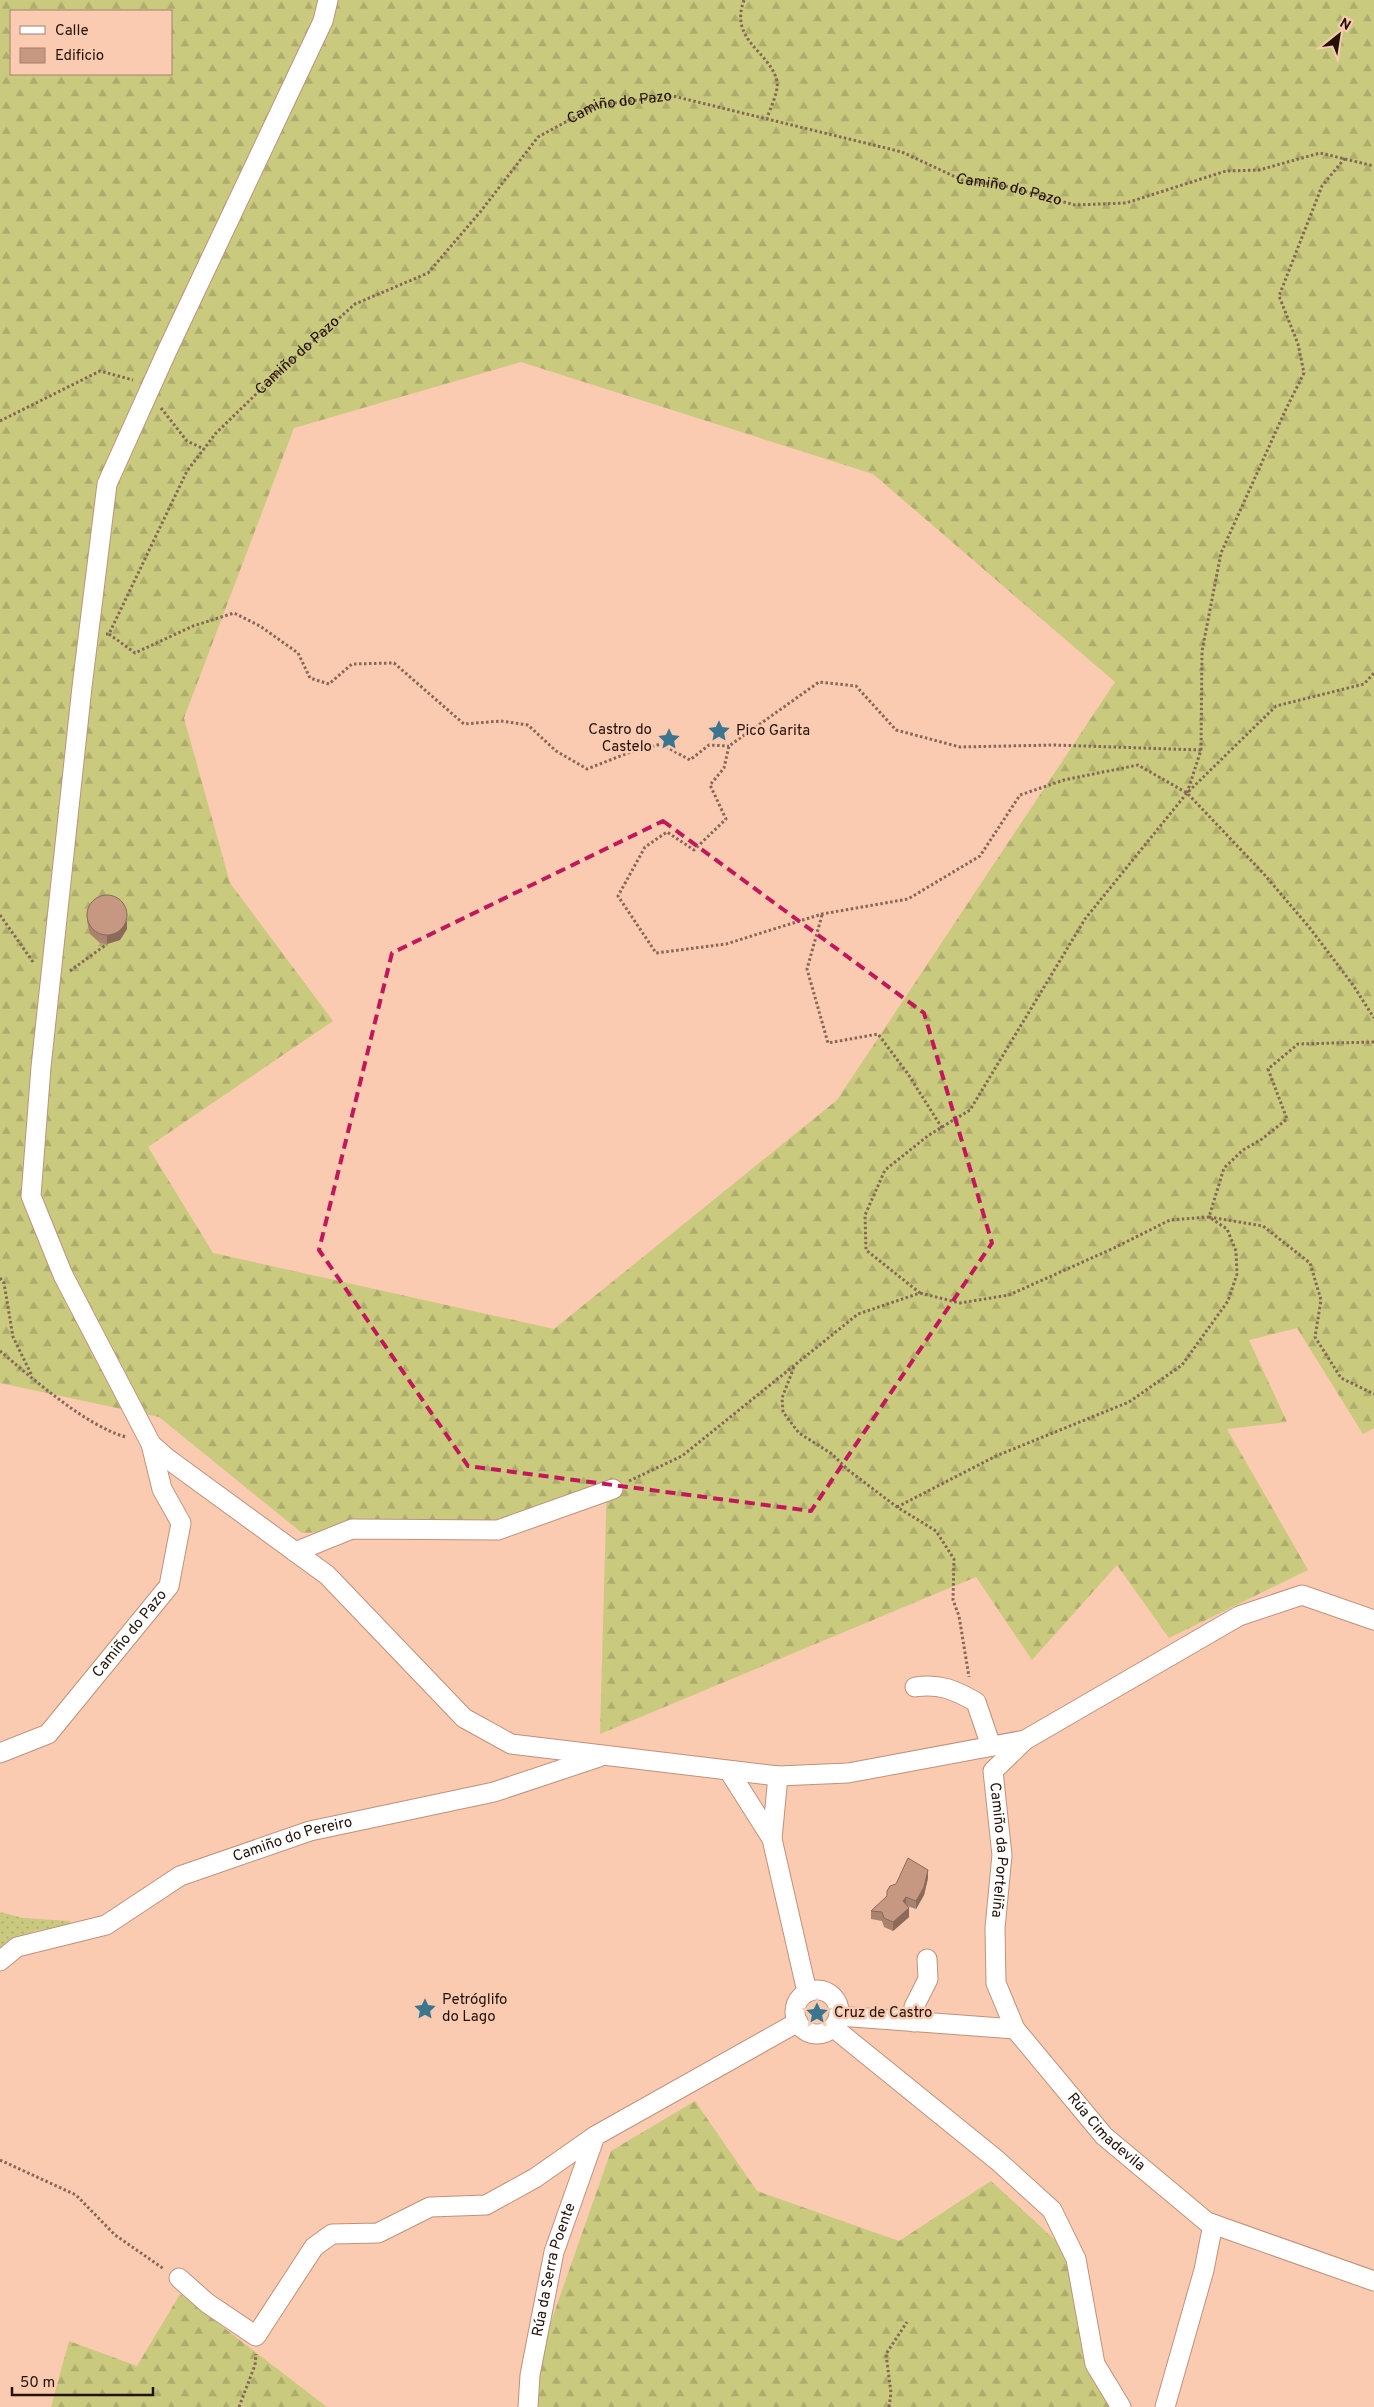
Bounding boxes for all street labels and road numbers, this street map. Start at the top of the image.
street label: Camiño do Pazo [564,87,673,129]
street label: Camiño do Pazo [953,169,1064,210]
street label: Camiño do Pazo [251,312,344,399]
street label: Camiño do Pazo [88,1586,171,1682]
street label: Camiño da Porteliña [985,1781,1012,1919]
street label: Camiño do Pereiro [230,1813,354,1866]
street label: Rúa Cimadevila [1063,2089,1149,2176]
street label: Rúa da Serra Poente [528,2200,580,2338]

